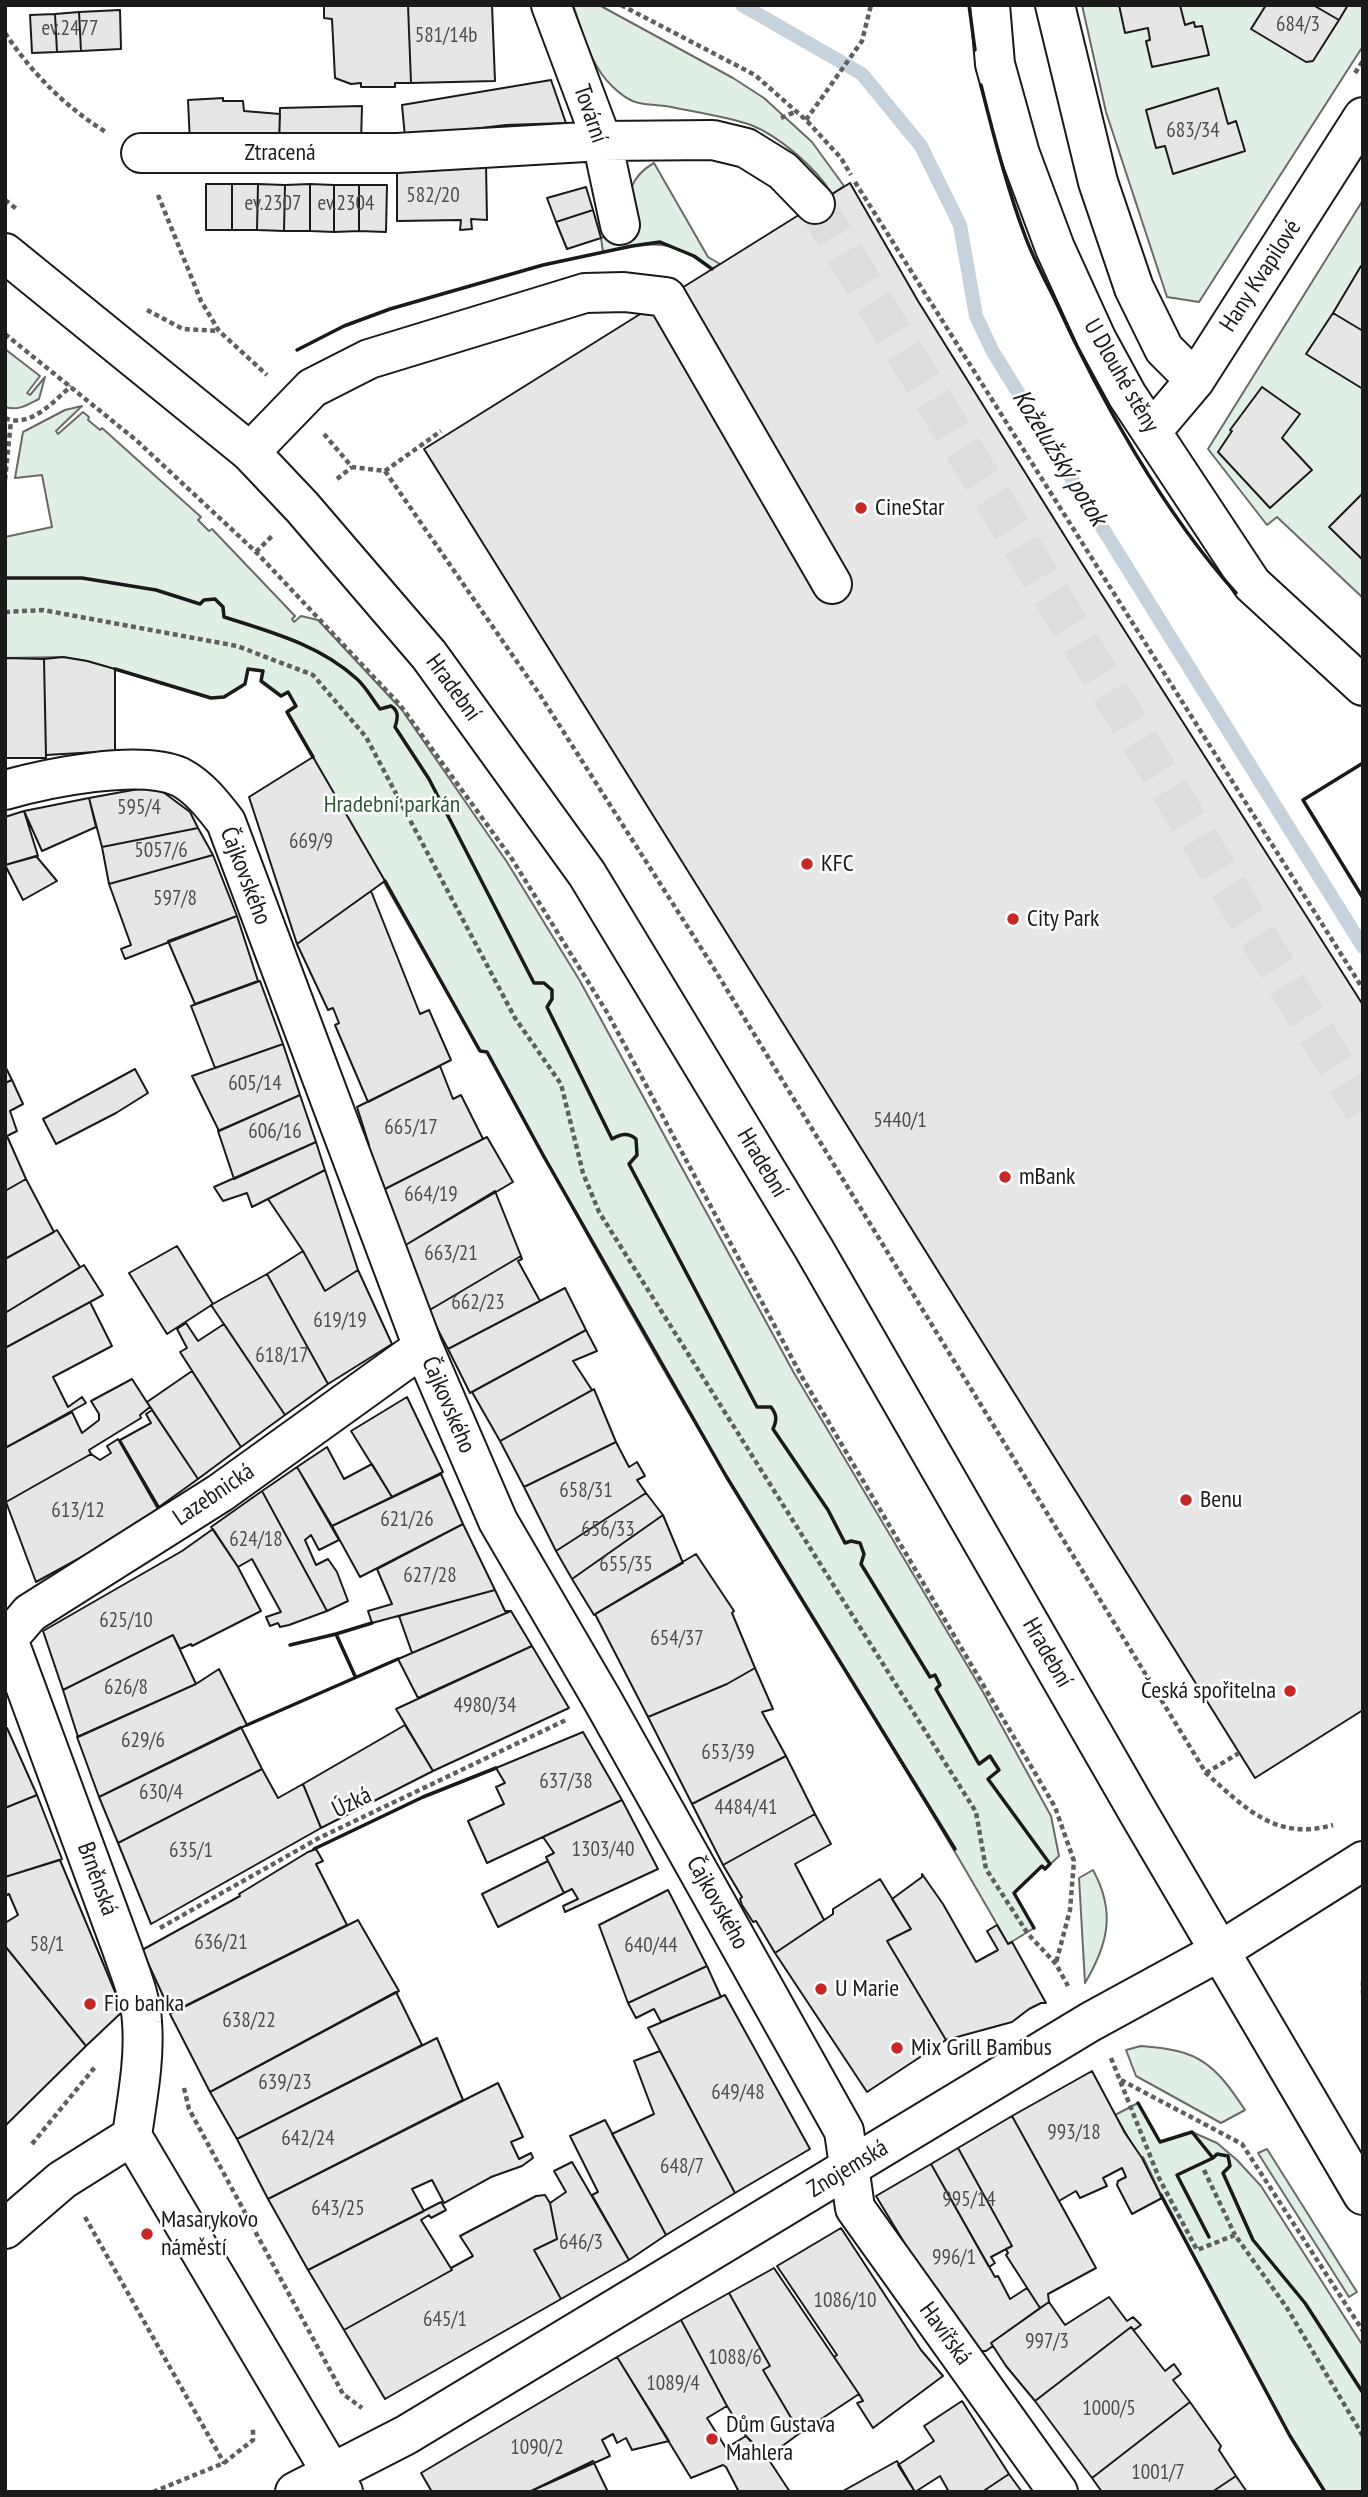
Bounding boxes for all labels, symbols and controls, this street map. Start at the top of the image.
house number: 684/3 [1276,12,1320,38]
house number: ev.2477 [42,16,98,42]
house number: 581/14b [415,23,477,49]
street label: Tovární [567,81,613,147]
house number: 683/34 [1166,118,1220,144]
street label: Ztracená [244,139,316,167]
house number: 582/20 [406,183,460,209]
house number: ev.2307 [245,191,301,217]
house number: ev.2304 [318,191,374,217]
street label: Hany Kvapilové [1214,215,1308,337]
street label: U Dlouhé stěny [1077,314,1165,438]
water label: Koželužský potok [1005,384,1113,532]
place label: CineStar [875,494,945,522]
marker: CineStar [853,500,869,516]
street label: Hradební [419,649,487,727]
park label: Hradební parkán [324,791,460,819]
house number: 595/4 [117,795,161,821]
street label: Čajkovského [213,823,277,929]
house number: 669/9 [289,829,333,855]
house number: 5057/6 [134,838,188,864]
place label: KFC [821,850,854,878]
marker: KFC [799,856,815,872]
house number: 597/8 [153,886,197,912]
place label: City Park [1027,905,1099,933]
marker: City Park [1005,911,1021,927]
house number: 605/14 [228,1071,282,1097]
house number: 5440/1 [873,1108,927,1134]
house number: 665/17 [384,1115,438,1141]
house number: 606/16 [248,1119,302,1145]
street label: Hradební [730,1123,794,1203]
place label: mBank [1019,1163,1075,1191]
marker: mBank [997,1169,1013,1185]
house number: 664/19 [404,1182,458,1208]
house number: 663/21 [424,1241,478,1267]
house number: 662/23 [451,1290,505,1316]
house number: 619/19 [313,1308,367,1334]
house number: 618/17 [255,1343,309,1369]
street label: Čajkovského [415,1352,481,1458]
street label: Lazebnická [168,1458,260,1532]
house number: 658/31 [559,1478,613,1504]
place label: Benu [1200,1486,1242,1514]
marker: Benu [1178,1492,1194,1508]
house number: 613/12 [51,1498,105,1524]
house number: 621/26 [380,1507,434,1533]
house number: 656/33 [581,1517,635,1543]
house number: 624/18 [229,1527,283,1553]
house number: 655/35 [599,1552,653,1578]
house number: 627/28 [403,1563,457,1589]
house number: 625/10 [99,1608,153,1634]
street label: Hradební [1016,1613,1078,1693]
house number: 654/37 [650,1626,704,1652]
house number: 626/8 [104,1675,148,1701]
place label: Česká spořitelna [1141,1677,1276,1705]
marker: Česká spořitelna [1282,1683,1298,1699]
house number: 4980/34 [454,1693,516,1719]
house number: 629/6 [121,1728,165,1754]
house number: 653/39 [701,1740,755,1766]
house number: 637/38 [539,1769,593,1795]
house number: 630/4 [139,1780,183,1806]
street label: Úzká [328,1781,376,1825]
house number: 4484/41 [715,1795,777,1821]
house number: 1303/40 [572,1837,634,1863]
street label: Brněnská [70,1838,124,1920]
house number: 635/1 [169,1838,213,1864]
street label: Čajkovského [680,1851,754,1955]
house number: 636/21 [194,1930,248,1956]
house number: 58/1 [30,1932,64,1958]
house number: 640/44 [624,1933,678,1959]
place label: U Marie [835,1975,899,2003]
marker: U Marie [813,1981,829,1997]
place label: Fio banka [104,1990,184,2018]
marker: Fio banka [82,1996,98,2012]
house number: 638/22 [222,2008,276,2034]
place label: Mix Grill Bambus [911,2034,1052,2062]
marker: Mix Grill Bambus [889,2040,905,2056]
house number: 639/23 [258,2070,312,2096]
house number: 649/48 [711,2080,765,2106]
house number: 993/18 [1047,2120,1101,2146]
house number: 642/24 [281,2126,335,2152]
street label: Znojemská [803,2134,893,2204]
house number: 648/7 [660,2154,704,2180]
house number: 995/14 [942,2187,996,2213]
house number: 643/25 [311,2196,365,2222]
place label: Masarykovo náměstí [161,2206,258,2262]
marker: Masarykovo náměstí [139,2226,155,2242]
house number: 646/3 [559,2230,603,2256]
house number: 996/1 [932,2245,976,2271]
house number: 1086/10 [814,2288,876,2314]
street label: Havířská [913,2297,977,2371]
house number: 645/1 [423,2307,467,2333]
house number: 997/3 [1025,2329,1069,2355]
house number: 1088/6 [708,2345,762,2371]
house number: 1089/4 [646,2371,700,2397]
house number: 1000/5 [1082,2396,1136,2422]
place label: Dům Gustava Mahlera [726,2411,835,2467]
marker: Dům Gustava Mahlera [704,2431,720,2447]
house number: 1090/2 [510,2435,564,2461]
house number: 1001/7 [1131,2460,1185,2486]

